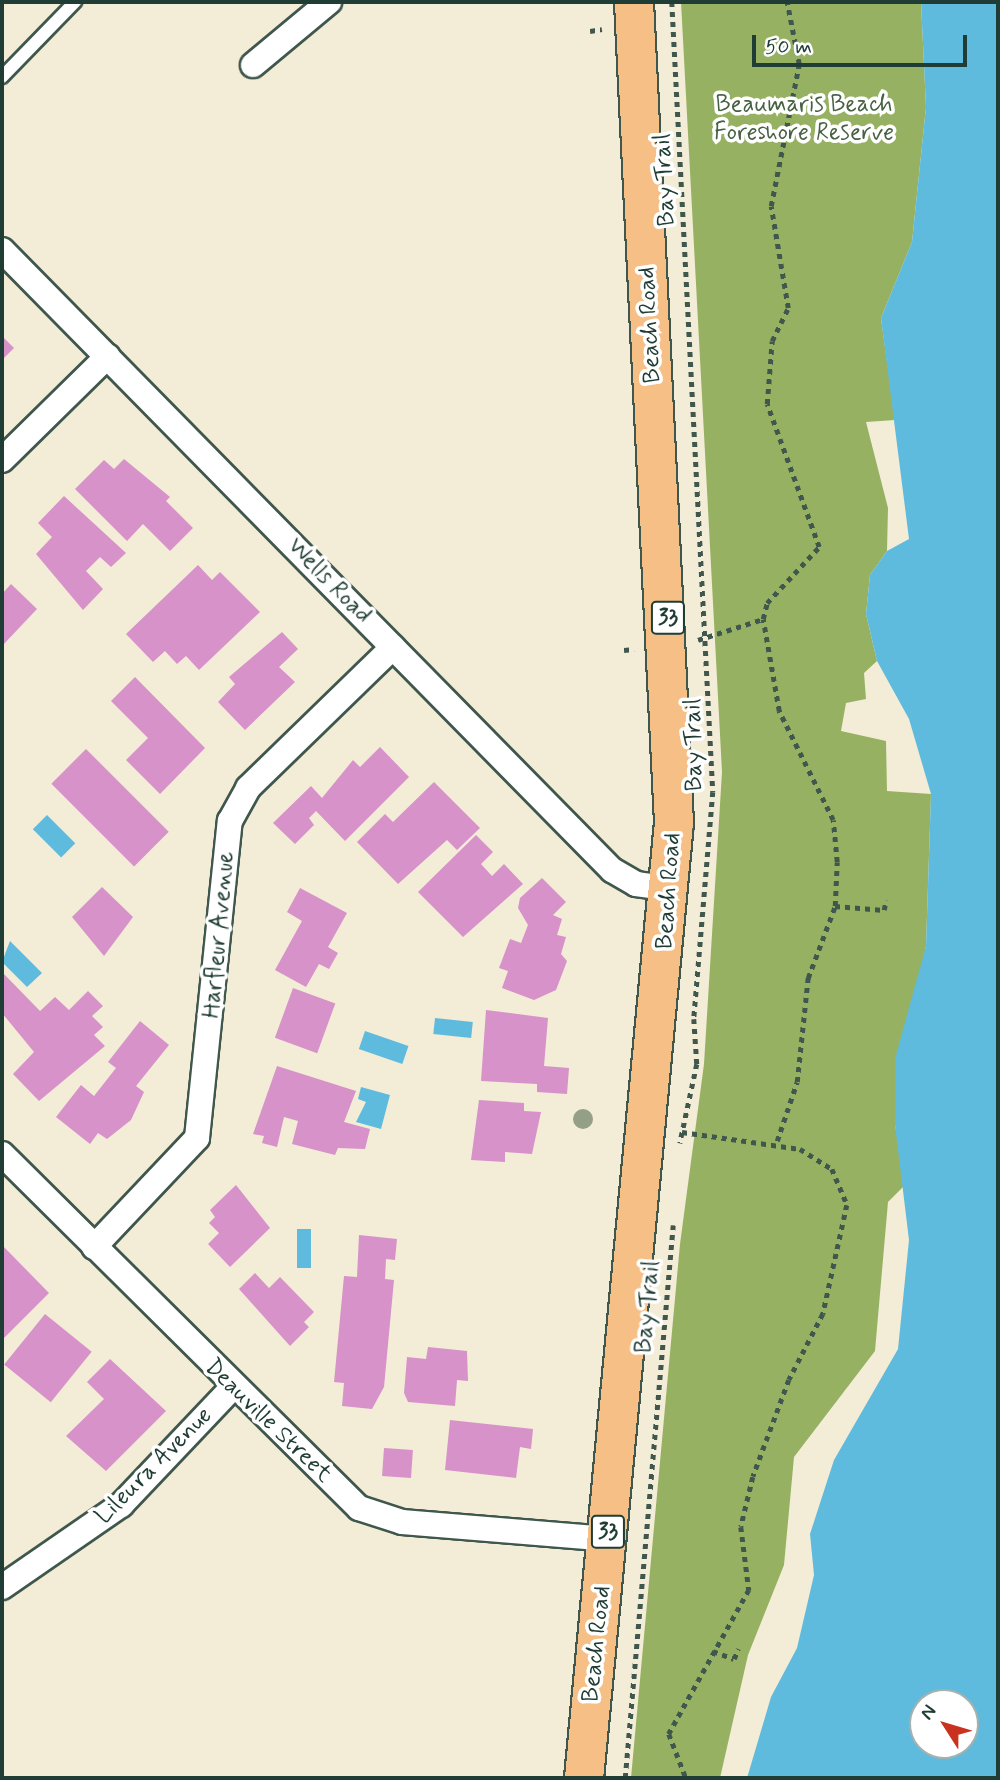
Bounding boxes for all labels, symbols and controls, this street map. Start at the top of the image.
scale bar [755,21,970,65]
text: 50 m [765,33,812,61]
park label: Beaumaris Beach Foreshore Reserve [713,91,895,147]
street label: Bay Trail [648,134,682,226]
street label: Beach Road [633,266,667,384]
street label: Wells Road [281,532,377,630]
road number: 33 [650,598,686,638]
street label: Bay Trail [679,700,709,790]
street label: Beach Road [651,832,687,950]
street label: Harfleur Avenue [197,852,241,1018]
street label: Bay Trail [630,1261,666,1353]
street label: Deauville Street [198,1353,338,1489]
street label: Lileura Avenue [88,1400,220,1532]
road number: 33 [590,1512,626,1552]
street label: Beach Road [577,1584,617,1704]
north arrow [909,1689,979,1759]
text: N [915,1700,942,1725]

